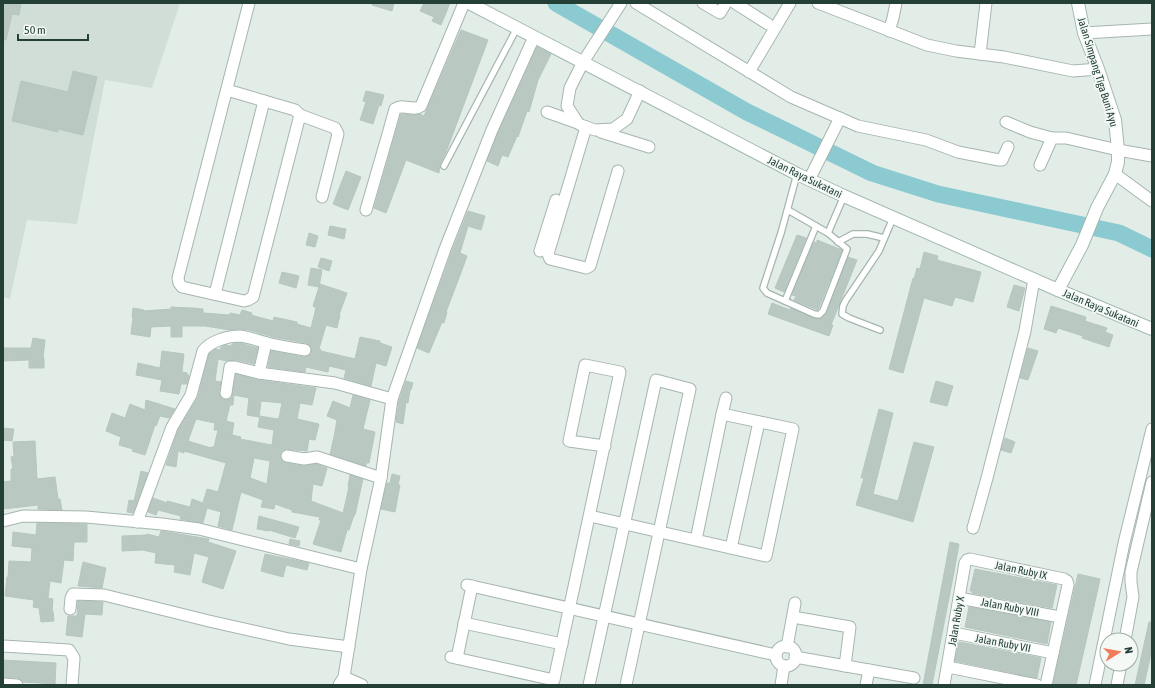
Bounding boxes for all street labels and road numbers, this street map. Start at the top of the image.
street label: Jalan Simpang Tiga Buni Ayu [1076,16,1120,128]
street label: Jalan Raya Sukatani [766,154,844,200]
street label: Jalan Raya Sukatani [1061,287,1141,329]
street label: Jalan Ruby IX [994,559,1048,581]
street label: Jalan Ruby X [946,595,966,647]
street label: Jalan Ruby VIII [980,595,1040,619]
street label: Jalan Ruby VII [974,632,1032,654]

